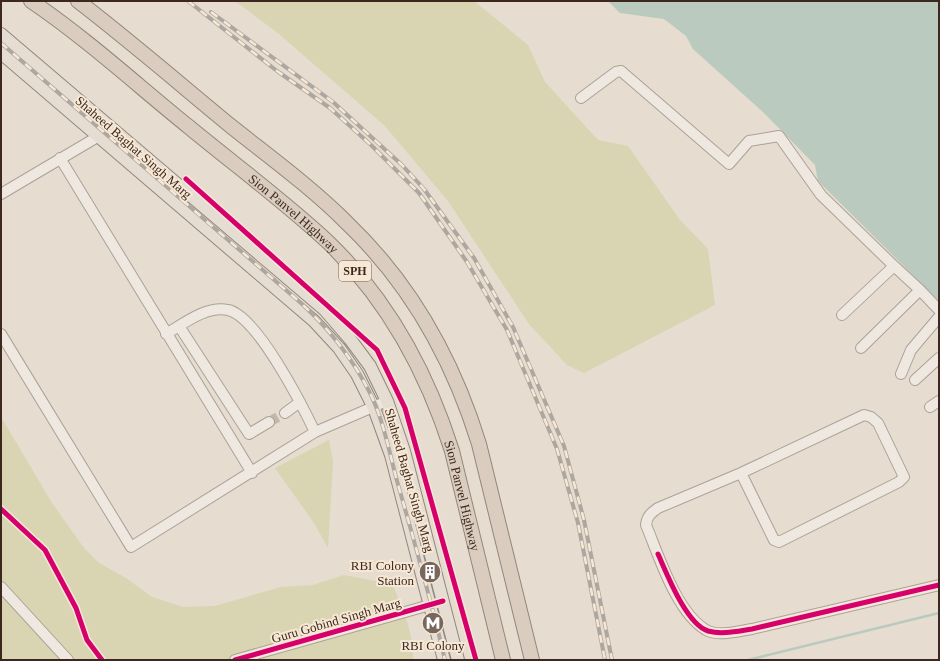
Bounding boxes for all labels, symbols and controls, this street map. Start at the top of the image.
street label: Shaheed Baghat Singh Marg [73,93,195,202]
street label: Sion Panvel Highway [246,171,342,257]
road number: SPH [339,261,371,281]
street label: Shaheed Baghat Singh Marg [382,407,437,554]
street label: Sion Panvel Highway [441,438,483,553]
place label: RBI Colony Station [351,558,414,588]
building icon: RBI Colony Station [417,559,443,585]
street label: Guru Gobind Singh Marg [270,595,403,646]
metro station icon: RBI Colony [420,610,446,636]
place label: RBI Colony [401,638,465,653]

